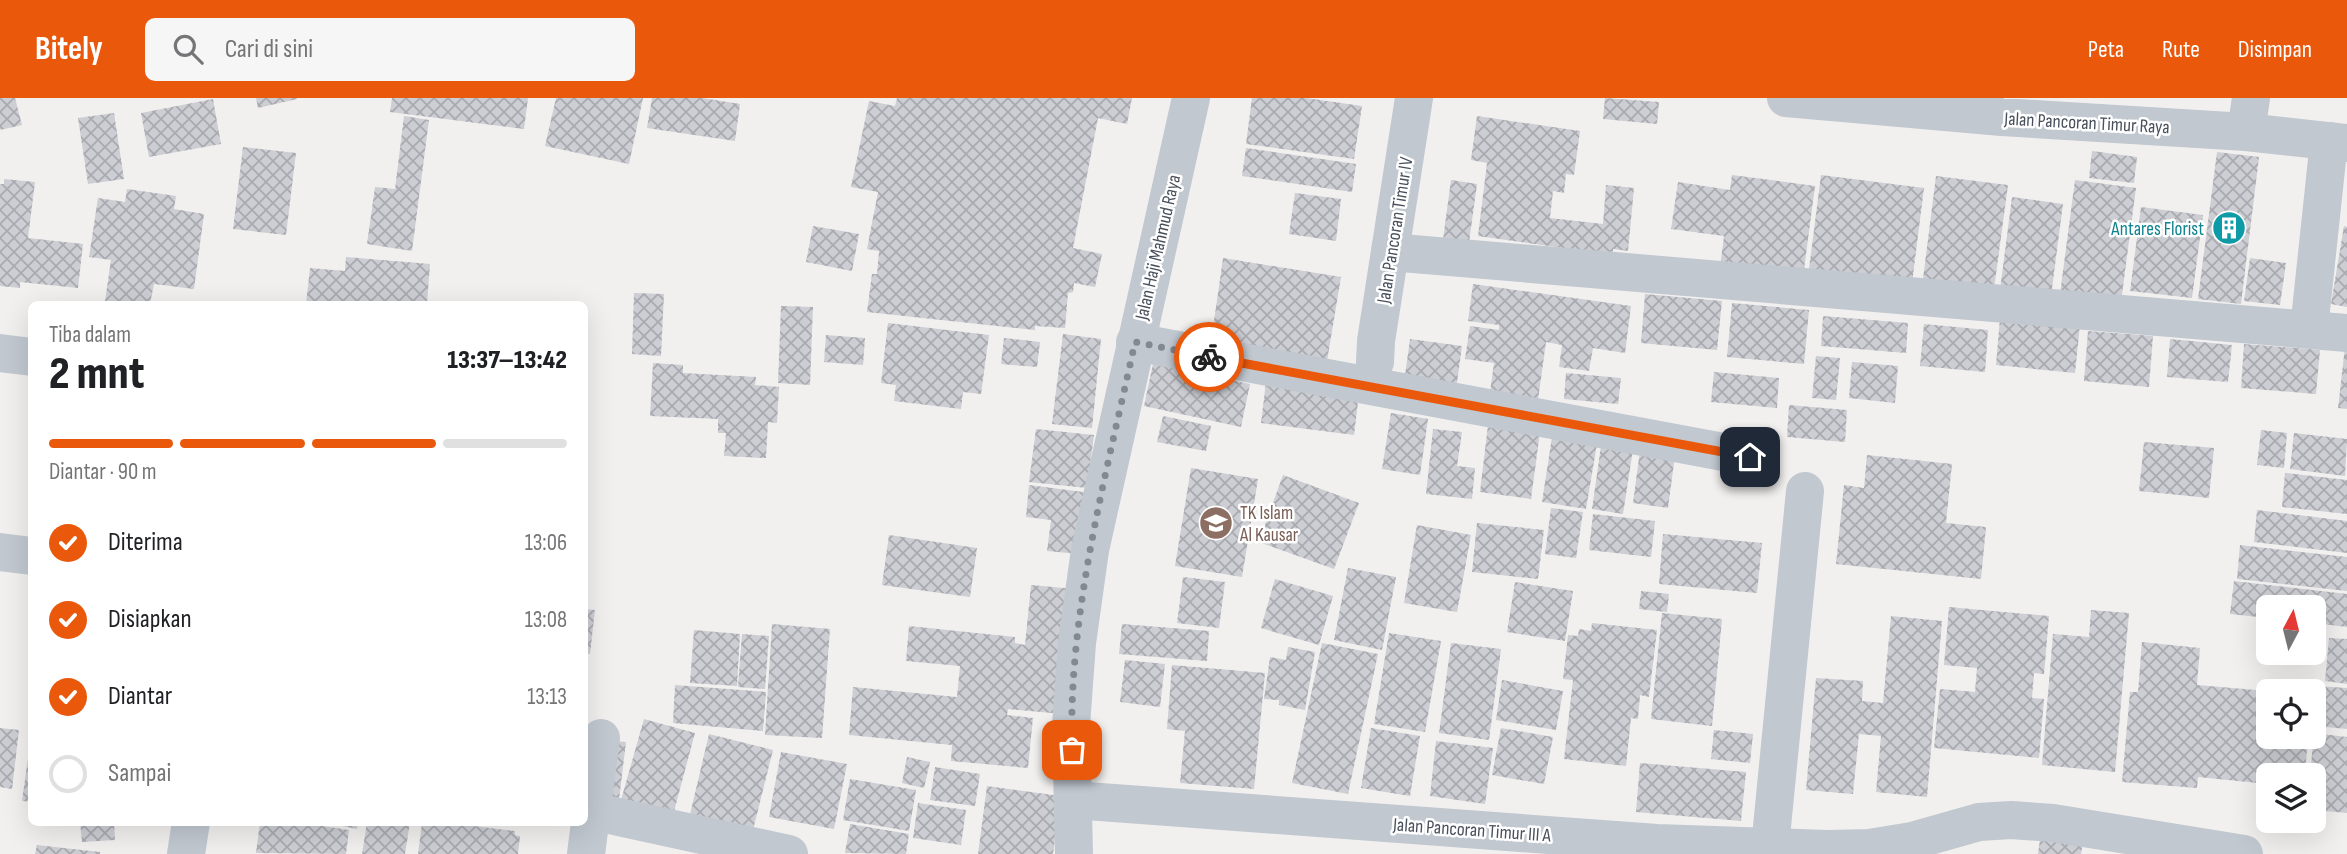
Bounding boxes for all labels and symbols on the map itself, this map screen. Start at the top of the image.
street label: Jalan Pancoran Timur Raya [2003,108,2170,139]
street label: Jalan Pancoran Timur IV [1372,155,1418,306]
street label: Jalan Haji Mahmud Raya [1130,173,1186,323]
building icon: Antares Florist [2210,209,2248,247]
place label: Antares Florist [2110,218,2204,241]
courier [1174,322,1244,392]
pin [1720,427,1780,487]
place label: TK Islam Al Kausar [1239,502,1299,547]
school or university icon: TK Islam Al Kausar [1197,504,1235,542]
north arrow [2256,595,2326,665]
pin [1042,720,1102,780]
street label: Jalan Pancoran Timur III A [1391,813,1552,848]

